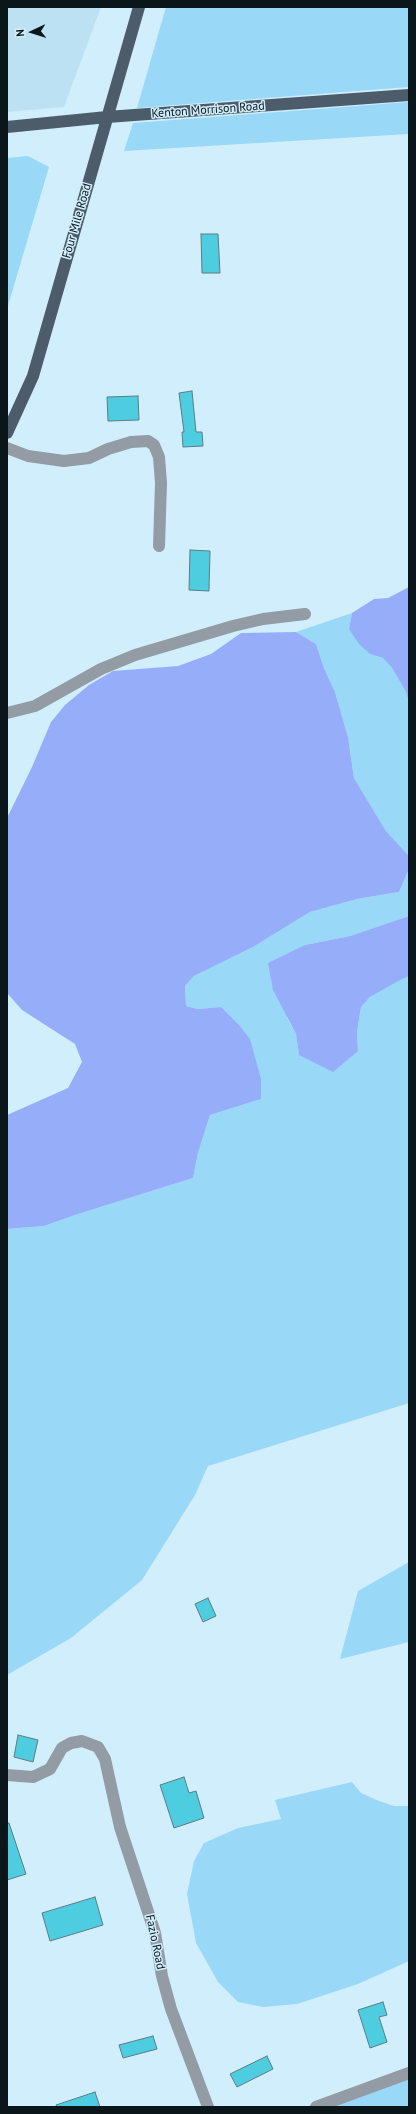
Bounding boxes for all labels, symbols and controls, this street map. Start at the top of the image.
north arrow [12,12,52,52]
text: N [13,29,27,37]
street label: Kenton Morrison Road [151,99,265,121]
street label: Four Mile Road [59,182,95,260]
street label: Fazio Road [142,1913,168,1971]

